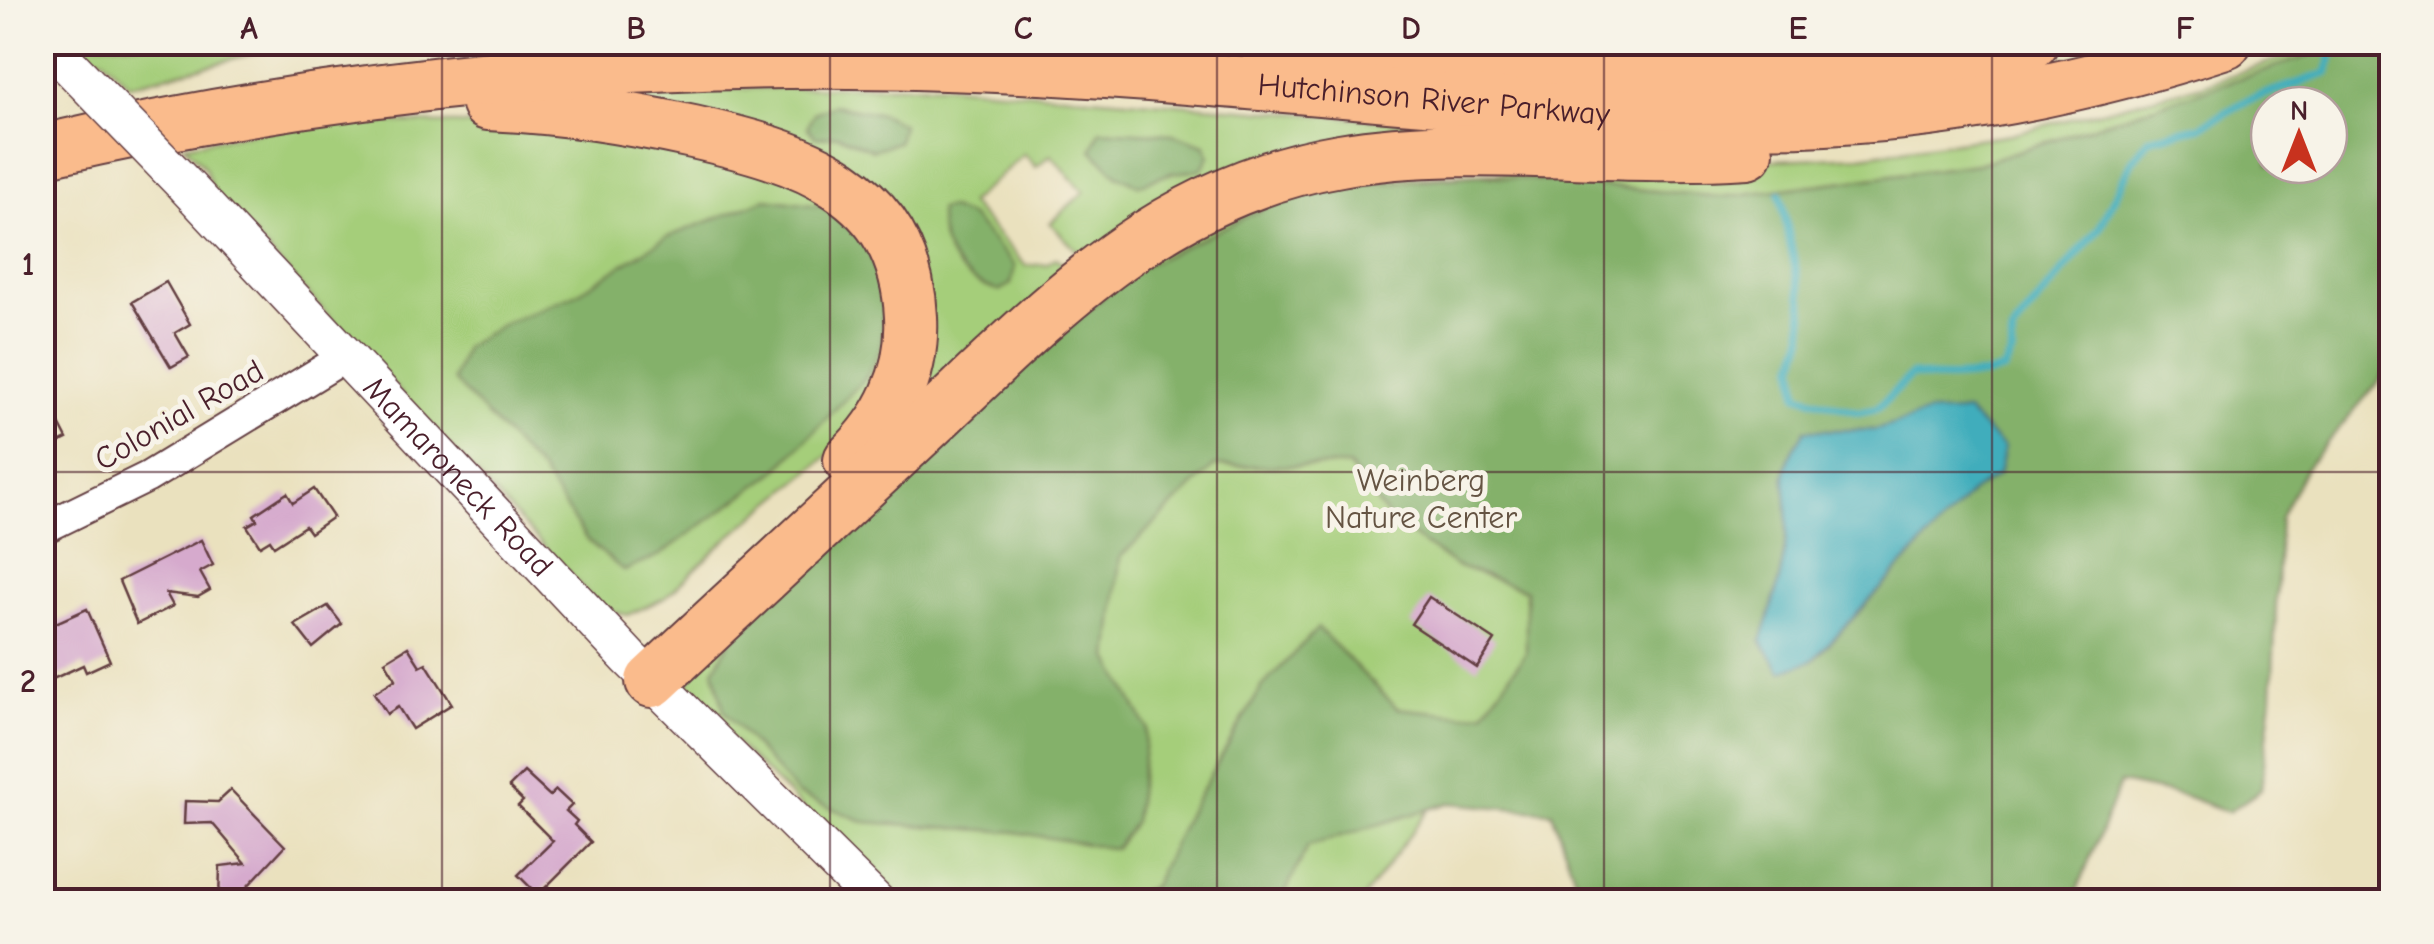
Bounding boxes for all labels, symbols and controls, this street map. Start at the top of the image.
text: A [240,10,258,47]
text: B [626,10,646,47]
text: C [1013,10,1033,47]
text: D [1401,10,1421,47]
text: E [1789,10,1808,47]
text: F [2176,10,2195,47]
street label: Hutchinson River Parkway [1256,65,1612,132]
north arrow [2249,85,2349,185]
text: N [2290,95,2308,127]
text: 1 [22,246,34,283]
street label: Colonial Road [88,352,270,478]
street label: Mamaroneck Road [356,369,561,584]
park label: Weinberg Nature Center [1325,462,1517,536]
text: 2 [20,663,36,700]

